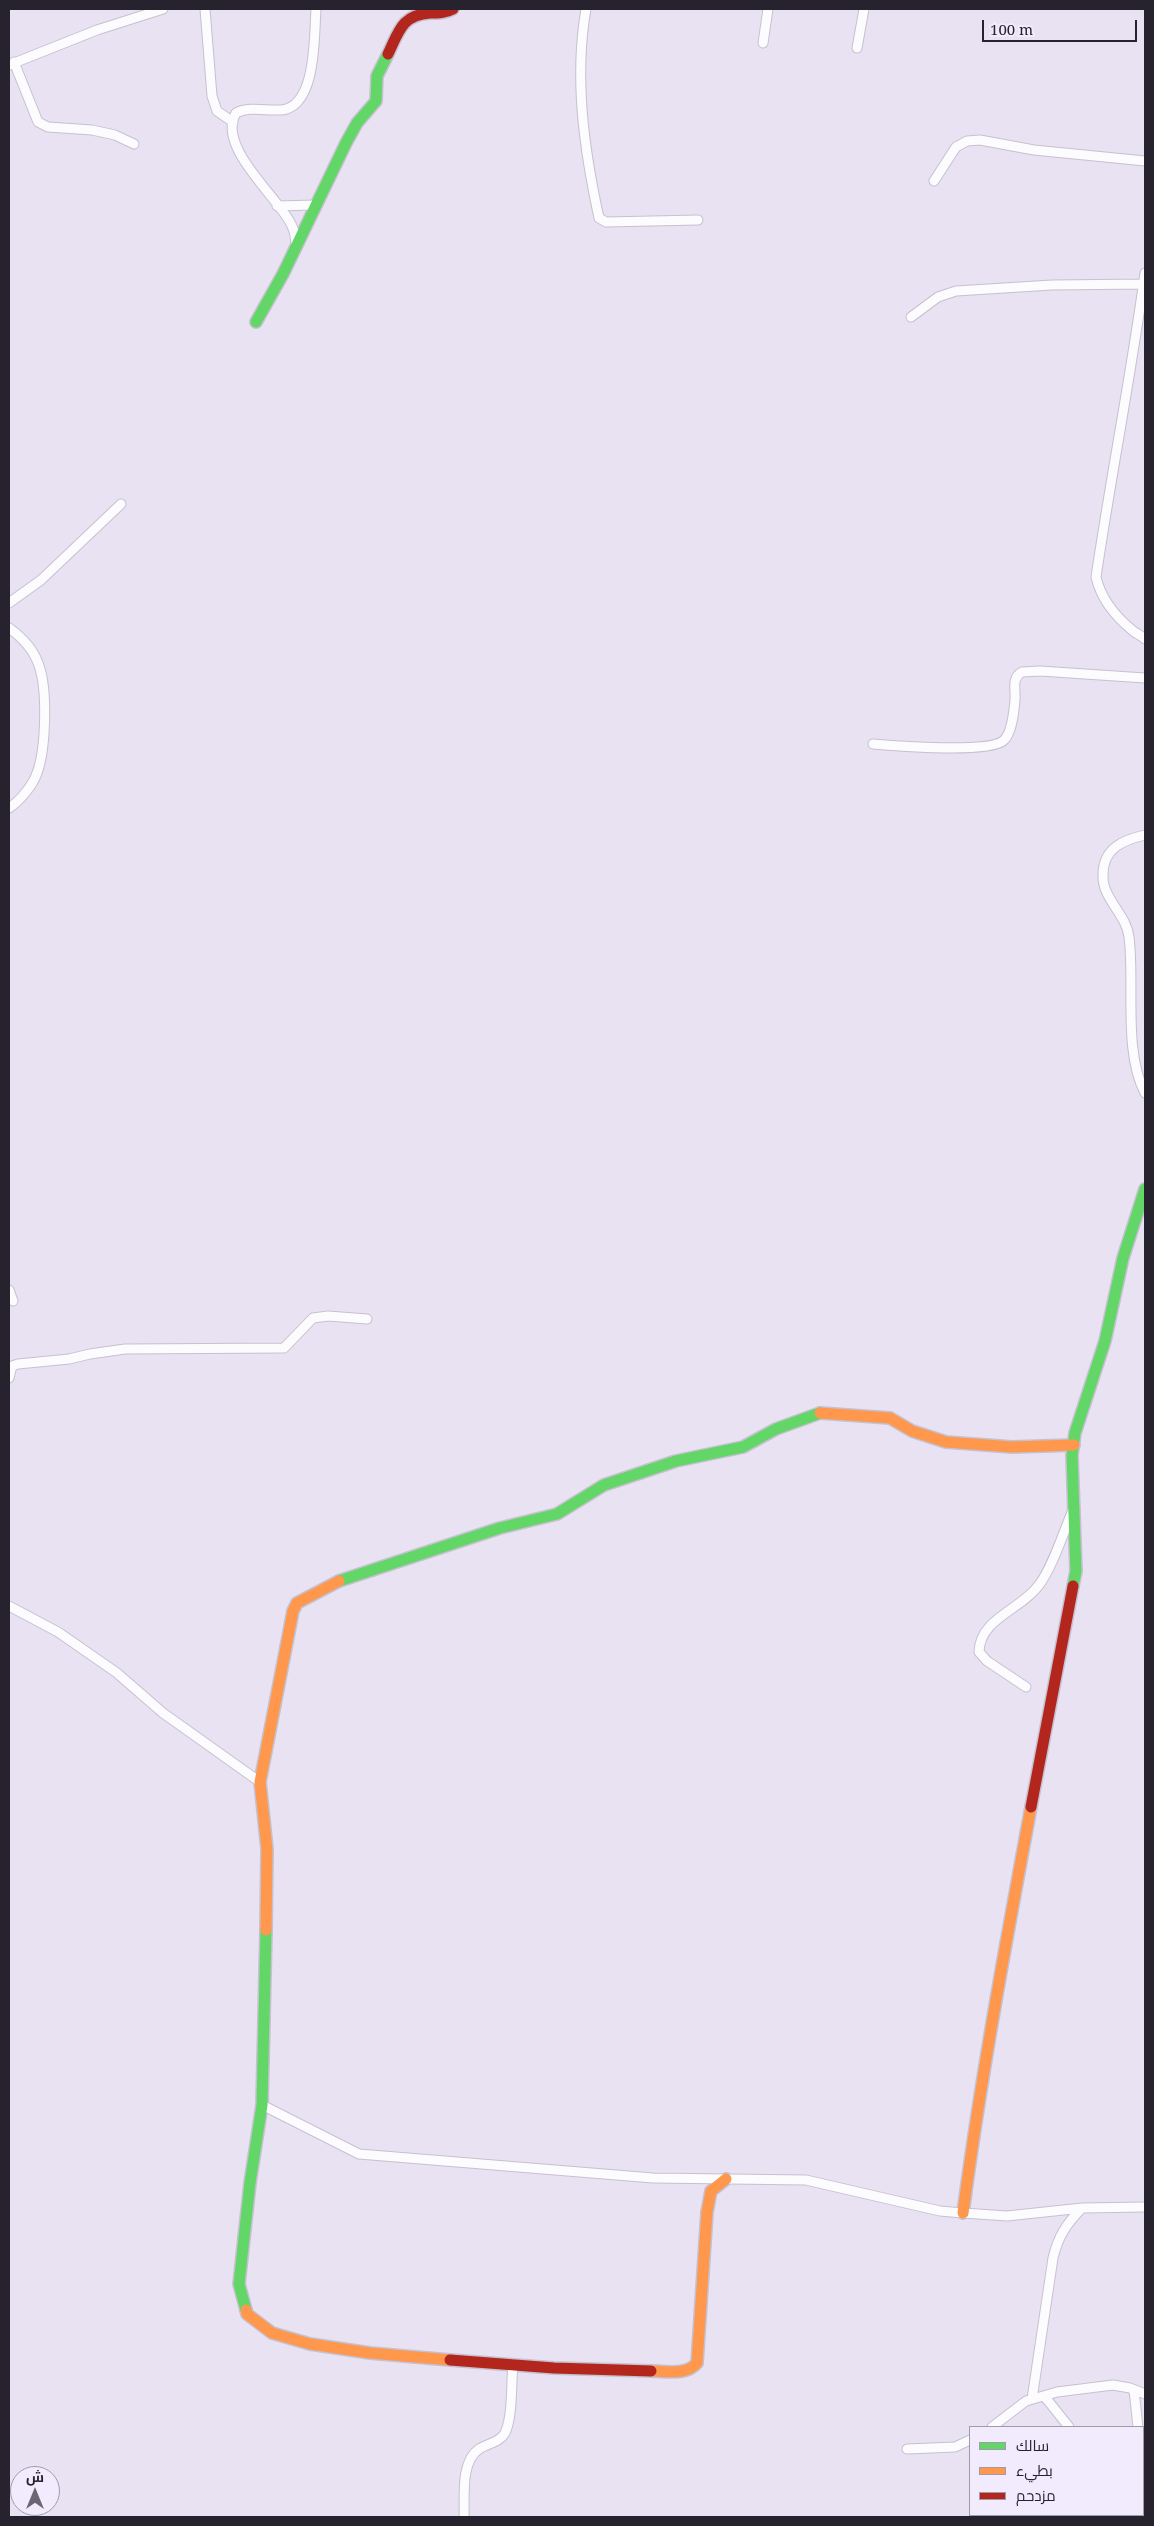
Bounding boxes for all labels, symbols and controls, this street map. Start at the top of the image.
scale bar [984,10,1139,42]
text: 100 m [990,19,1033,39]
legend [969,2426,1144,2516]
text: سالك [1016,2435,1049,2455]
text: بطيء [1016,2460,1053,2480]
north arrow [10,2466,60,2516]
text: ش [26,2467,44,2486]
text: مزدحم [1016,2485,1056,2505]

